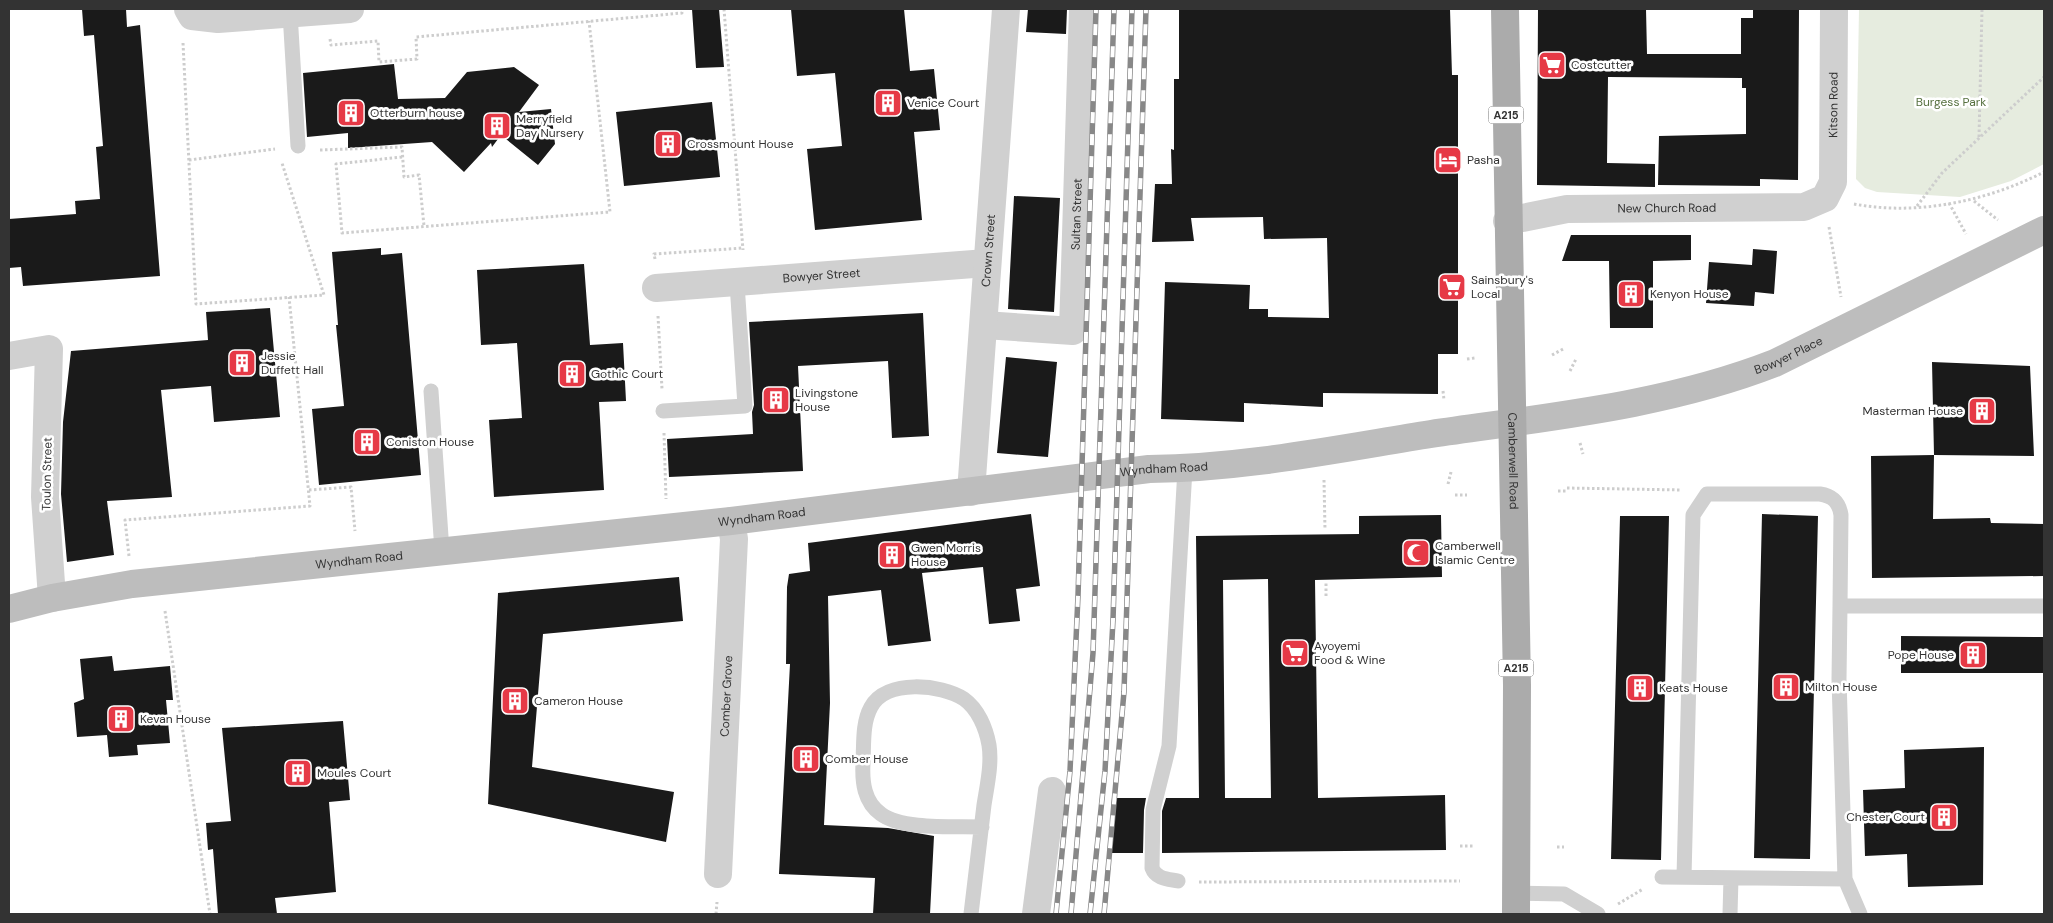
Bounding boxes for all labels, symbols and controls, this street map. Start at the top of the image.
supermarket icon: Costcutter [1537,50,1567,80]
place label: Costcutter [1571,57,1632,73]
street label: Kitson Road [1825,72,1842,138]
building icon: Venice Court [873,88,903,118]
park label: Burgess Park [1916,94,1986,110]
place label: Venice Court [907,95,980,111]
building icon: Otterburn house [336,98,366,128]
place label: Otterburn house [370,105,463,121]
road number: A215 [1488,106,1524,124]
building icon: Merryfield Day Nursery [482,111,512,141]
place label: Merryfield Day Nursery [516,111,584,141]
building icon: Crossmount House [653,129,683,159]
place label: Crossmount House [687,136,794,152]
hotel icon: Pasha [1433,145,1463,175]
place label: Pasha [1467,152,1500,168]
street label: Sultan Street [1068,178,1086,250]
street label: New Church Road [1617,200,1716,217]
street label: Crown Street [978,213,999,288]
street label: Bowyer Street [782,265,861,286]
supermarket icon: Sainsbury's Local [1437,272,1467,302]
place label: Sainsbury's Local [1471,272,1534,302]
building icon: Kenyon House [1616,279,1646,309]
place label: Kenyon House [1650,286,1729,302]
street label: Bowyer Place [1752,333,1826,378]
building icon: Jessie Duffett Hall [227,348,257,378]
place label: Jessie Duffett Hall [261,348,323,378]
building icon: Gothic Court [557,359,587,389]
place label: Gothic Court [591,366,664,382]
building icon: Livingstone House [761,385,791,415]
place label: Livingstone House [795,385,858,415]
building icon: Masterman House [1967,396,1997,426]
place label: Masterman House [1863,403,1963,419]
street label: Camberwell Road [1504,412,1522,510]
building icon: Coniston House [352,427,382,457]
place label: Coniston House [386,434,474,450]
street label: Toulon Street [38,437,56,511]
street label: Wyndham Road [1119,458,1208,481]
street label: Wyndham Road [717,504,807,530]
mosque icon: Camberwell Islamic Centre [1401,538,1431,568]
place label: Camberwell Islamic Centre [1435,538,1515,568]
building icon: Gwen Morris House [877,540,907,570]
place label: Gwen Morris House [911,540,981,570]
street label: Wyndham Road [315,548,404,573]
supermarket icon: Ayoyemi Food & Wine [1280,638,1310,668]
place label: Ayoyemi Food & Wine [1314,638,1386,668]
building icon: Pope House [1958,640,1988,670]
place label: Pope House [1888,647,1954,663]
street label: Comber Grove [717,655,736,737]
road number: A215 [1498,660,1534,676]
building icon: Milton House [1771,672,1801,702]
building icon: Keats House [1625,673,1655,703]
place label: Milton House [1805,679,1878,695]
place label: Keats House [1659,680,1728,696]
building icon: Cameron House [500,686,530,716]
place label: Cameron House [534,693,623,709]
building icon: Kevan House [106,704,136,734]
place label: Kevan House [140,711,211,727]
building icon: Comber House [791,744,821,774]
place label: Comber House [825,751,909,767]
building icon: Moules Court [283,758,313,788]
place label: Moules Court [317,765,392,781]
building icon: Chester Court [1929,802,1959,832]
place label: Chester Court [1846,809,1925,825]

